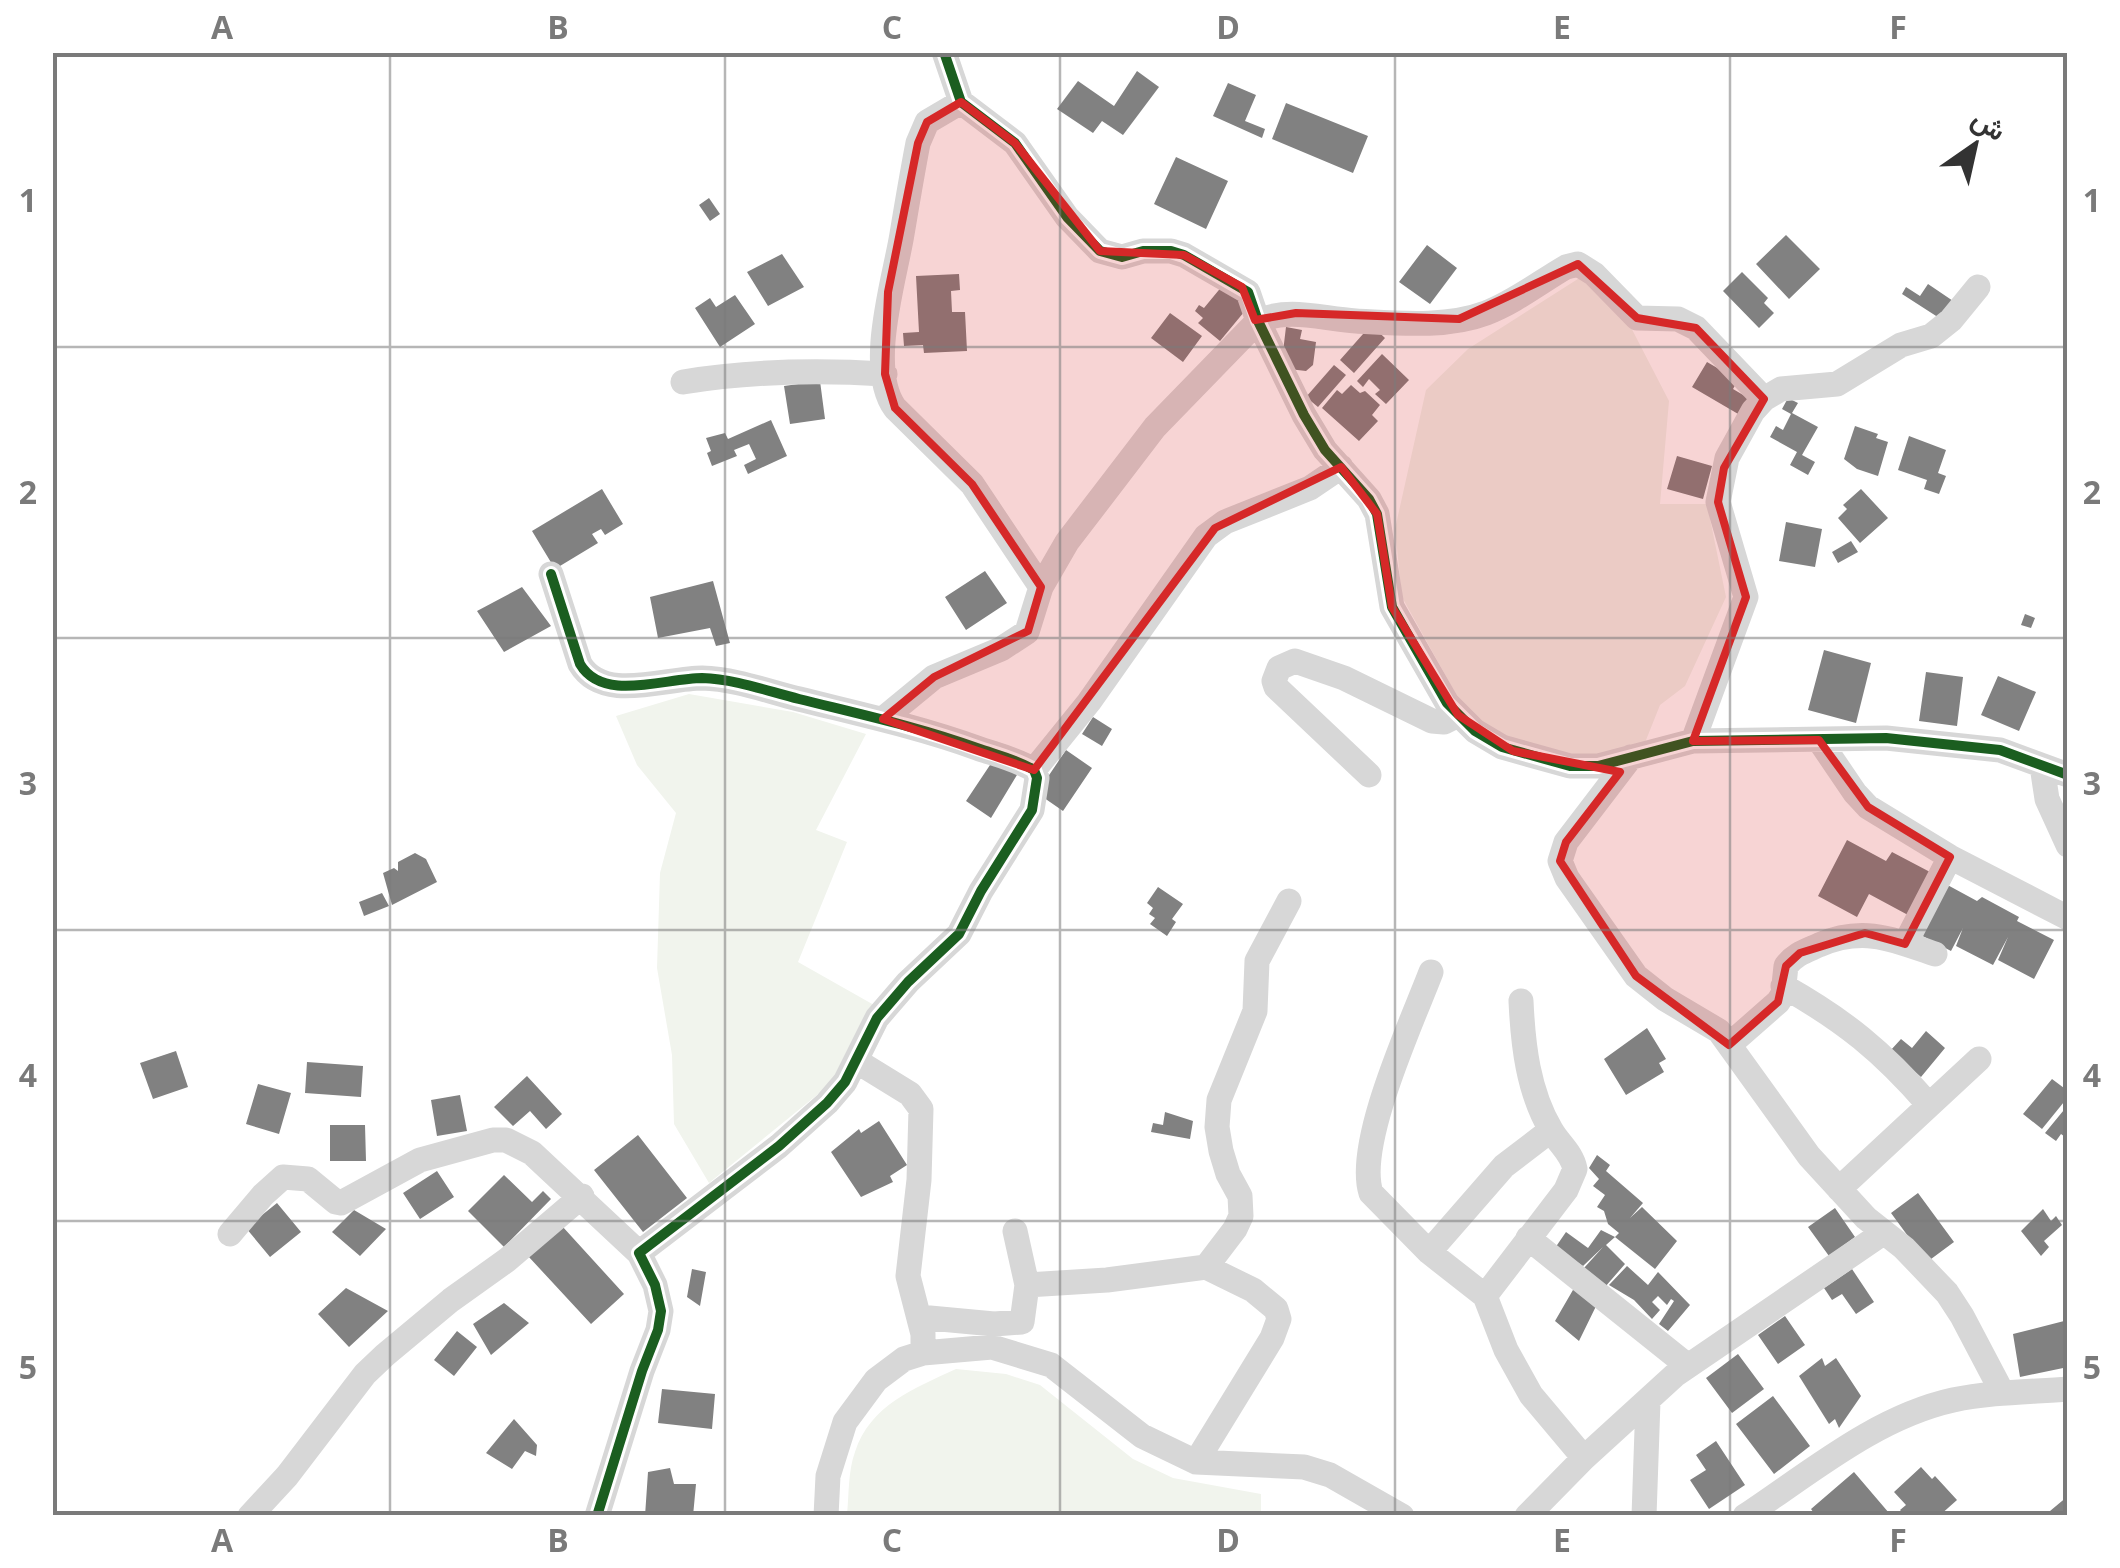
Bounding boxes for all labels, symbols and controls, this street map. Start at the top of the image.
text: A [211,5,234,48]
text: B [547,5,569,48]
text: C [882,5,902,48]
text: D [1216,5,1240,48]
text: E [1553,5,1571,48]
text: F [1889,5,1907,48]
north arrow [1925,95,2025,195]
text: ش [1965,98,2014,149]
text: 1 [19,178,37,221]
text: 1 [2083,178,2101,221]
text: 2 [19,470,37,513]
text: 2 [2083,470,2101,513]
text: 3 [19,761,37,804]
text: 3 [2083,761,2101,804]
text: 4 [19,1053,37,1096]
text: 4 [2083,1053,2101,1096]
text: 5 [19,1345,37,1388]
text: 5 [2083,1345,2101,1388]
text: A [211,1518,234,1561]
text: B [547,1518,569,1561]
text: C [882,1518,902,1561]
text: D [1216,1518,1240,1561]
text: E [1553,1518,1571,1561]
text: F [1889,1518,1907,1561]

